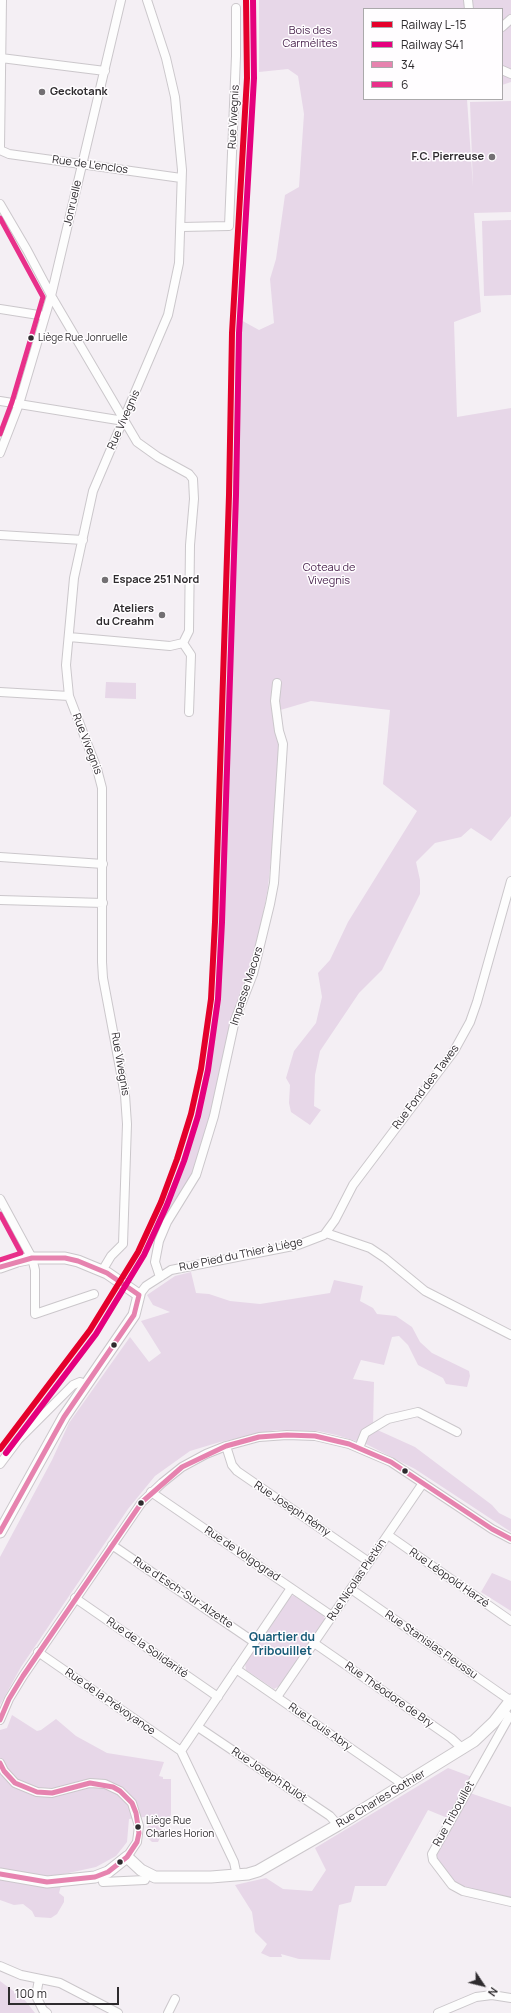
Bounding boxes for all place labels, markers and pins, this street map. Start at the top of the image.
place label: Geckotank [50,85,108,99]
marker: Geckotank [37,87,47,97]
place label: F.C. Pierreuse [412,150,484,164]
marker: F.C. Pierreuse [487,152,497,162]
place label: Liège Rue Jonruelle [38,332,128,344]
marker: Liège Rue Jonruelle [26,333,36,343]
place label: Espace 251 Nord [113,573,199,587]
marker: Espace 251 Nord [100,575,110,585]
place label: Ateliers du Creahm [96,602,154,628]
marker: Ateliers du Creahm [157,610,167,620]
unlabelled marker [109,1340,119,1350]
unlabelled marker [400,1466,410,1476]
unlabelled marker [136,1498,146,1508]
place label: Liège Rue Charles Horion [146,1815,214,1838]
marker: Liège Rue Charles Horion [133,1822,143,1832]
unlabelled marker [115,1857,125,1867]

